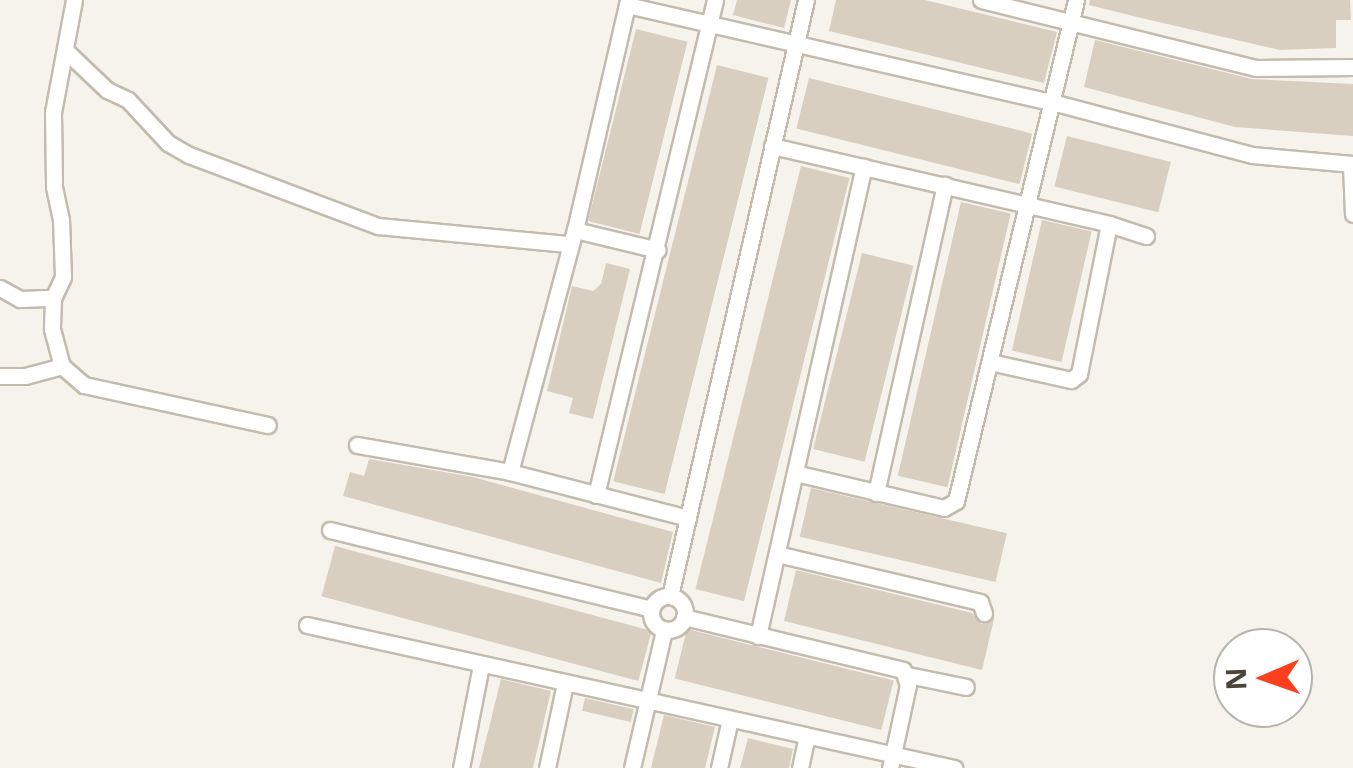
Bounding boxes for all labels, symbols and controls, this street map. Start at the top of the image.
north arrow [1213,628,1313,728]
text: N [1216,667,1254,691]

